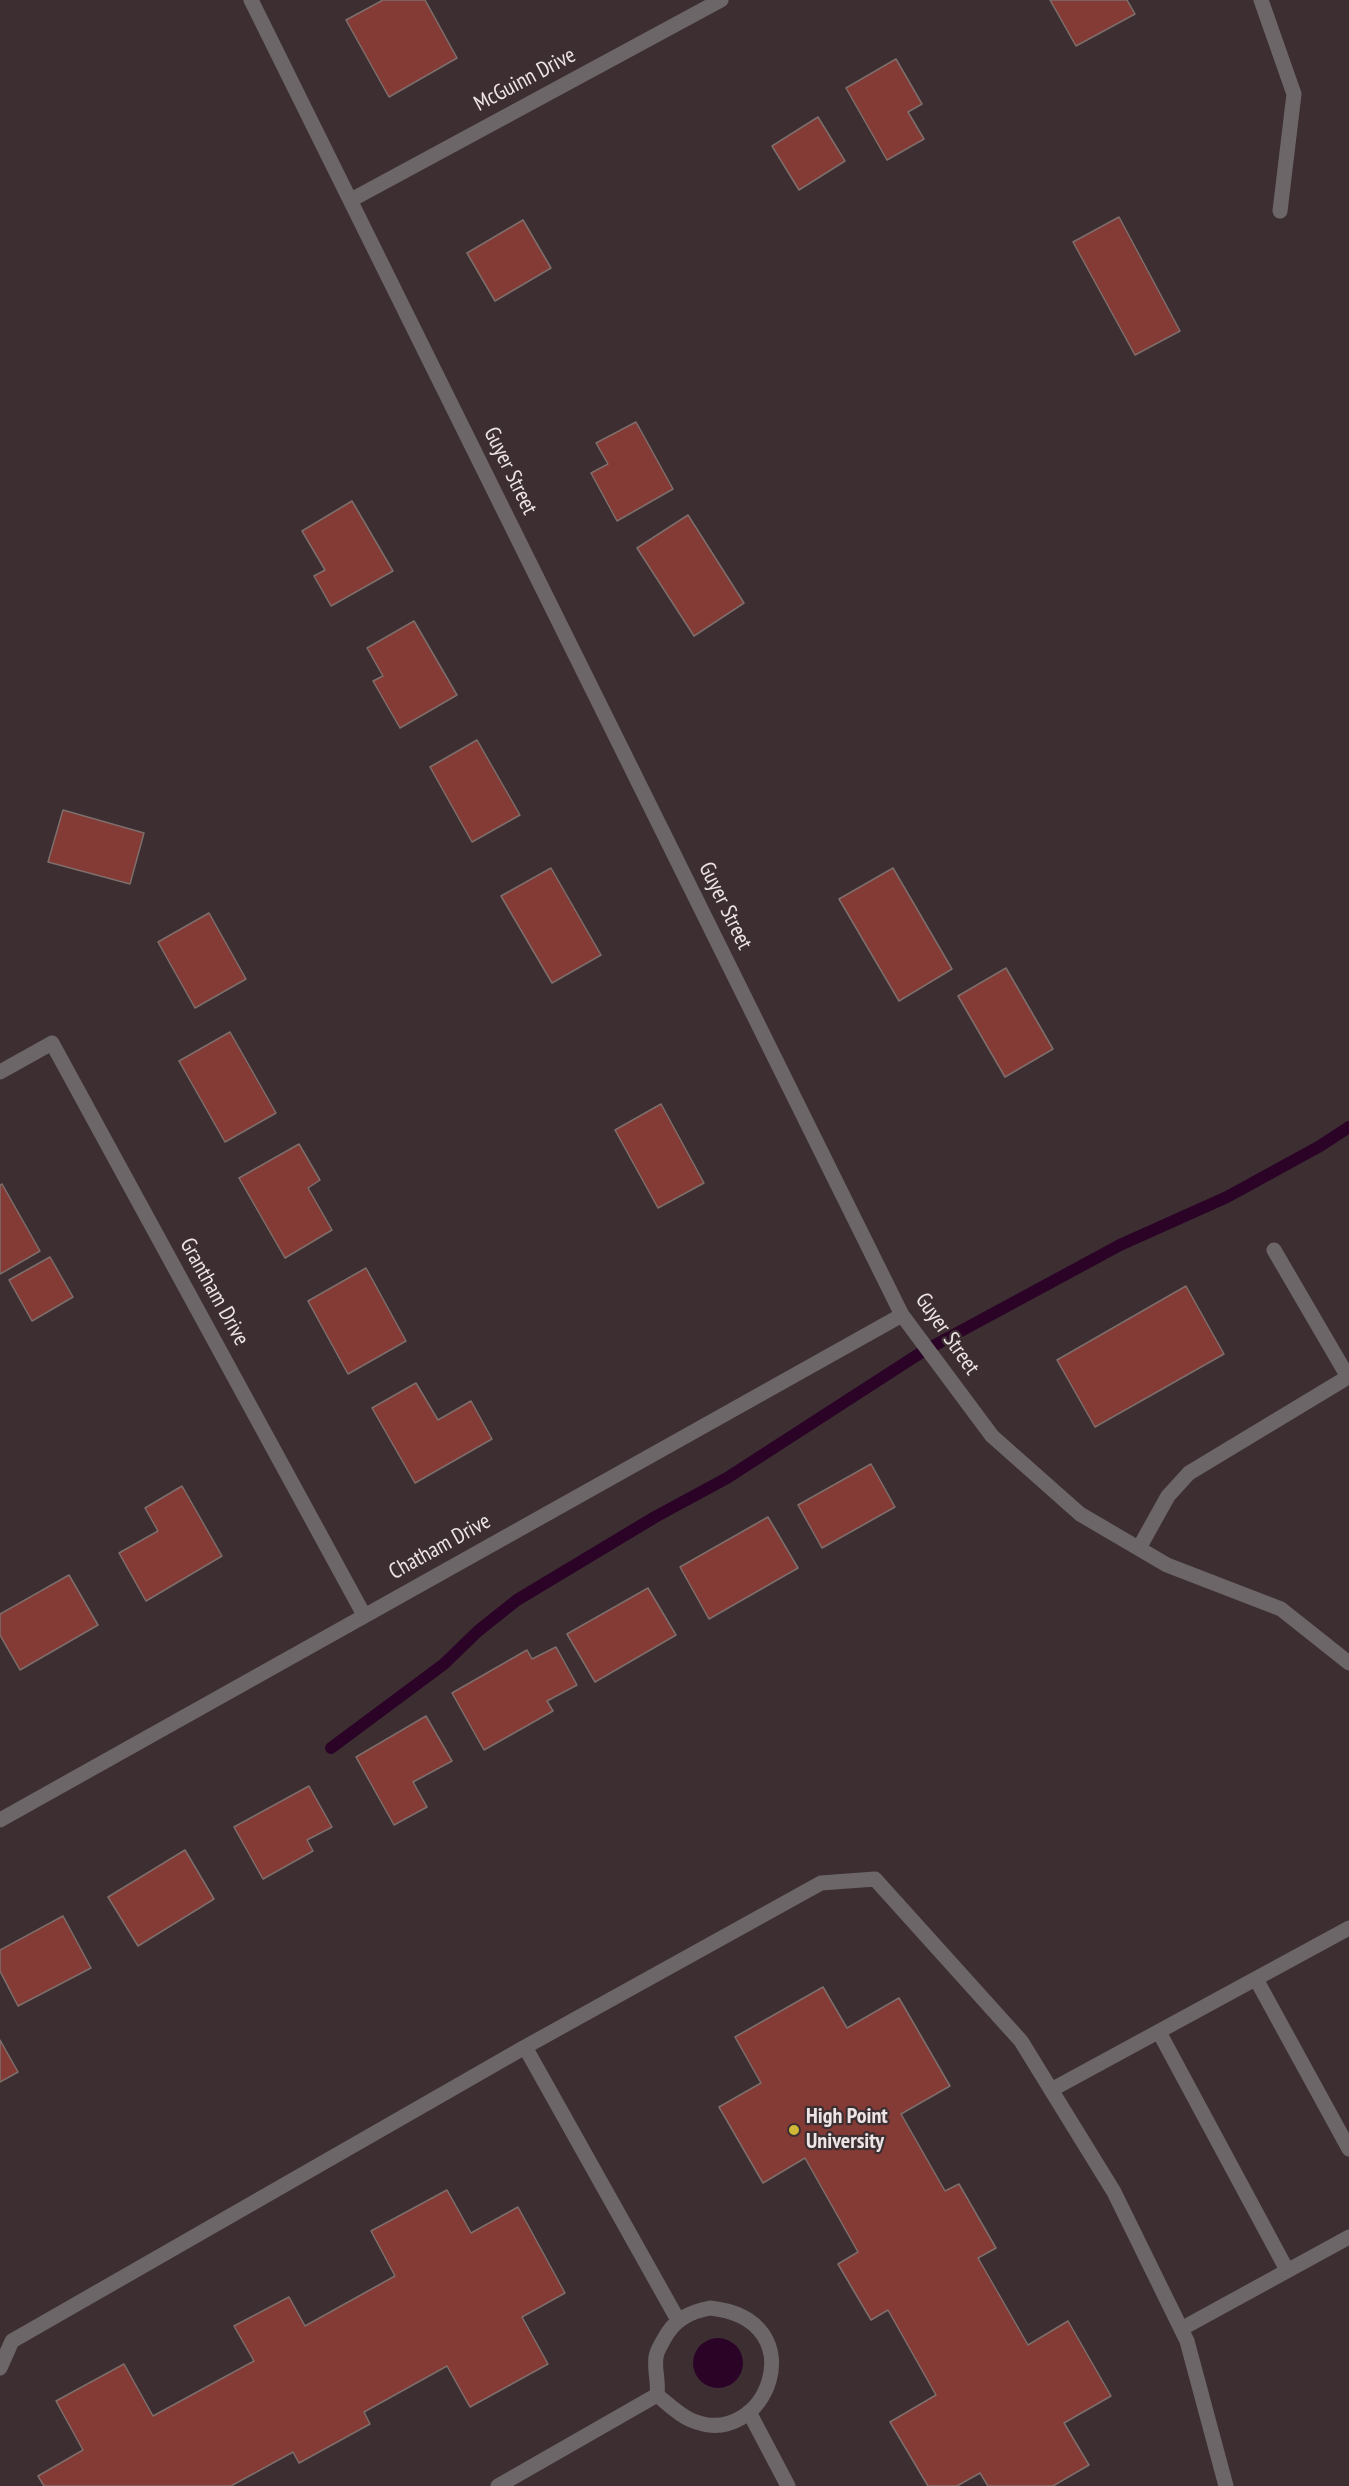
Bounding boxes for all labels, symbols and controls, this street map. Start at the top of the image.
street label: McGuinn Drive [470,42,580,118]
street label: Guyer Street [478,423,542,519]
street label: Guyer Street [693,858,757,954]
street label: Grantham Drive [174,1234,254,1350]
street label: Guyer Street [909,1288,985,1380]
street label: Chatham Drive [385,1508,495,1586]
place label: High Point University [806,2104,888,2156]
marker: High Point University [787,2123,801,2137]

